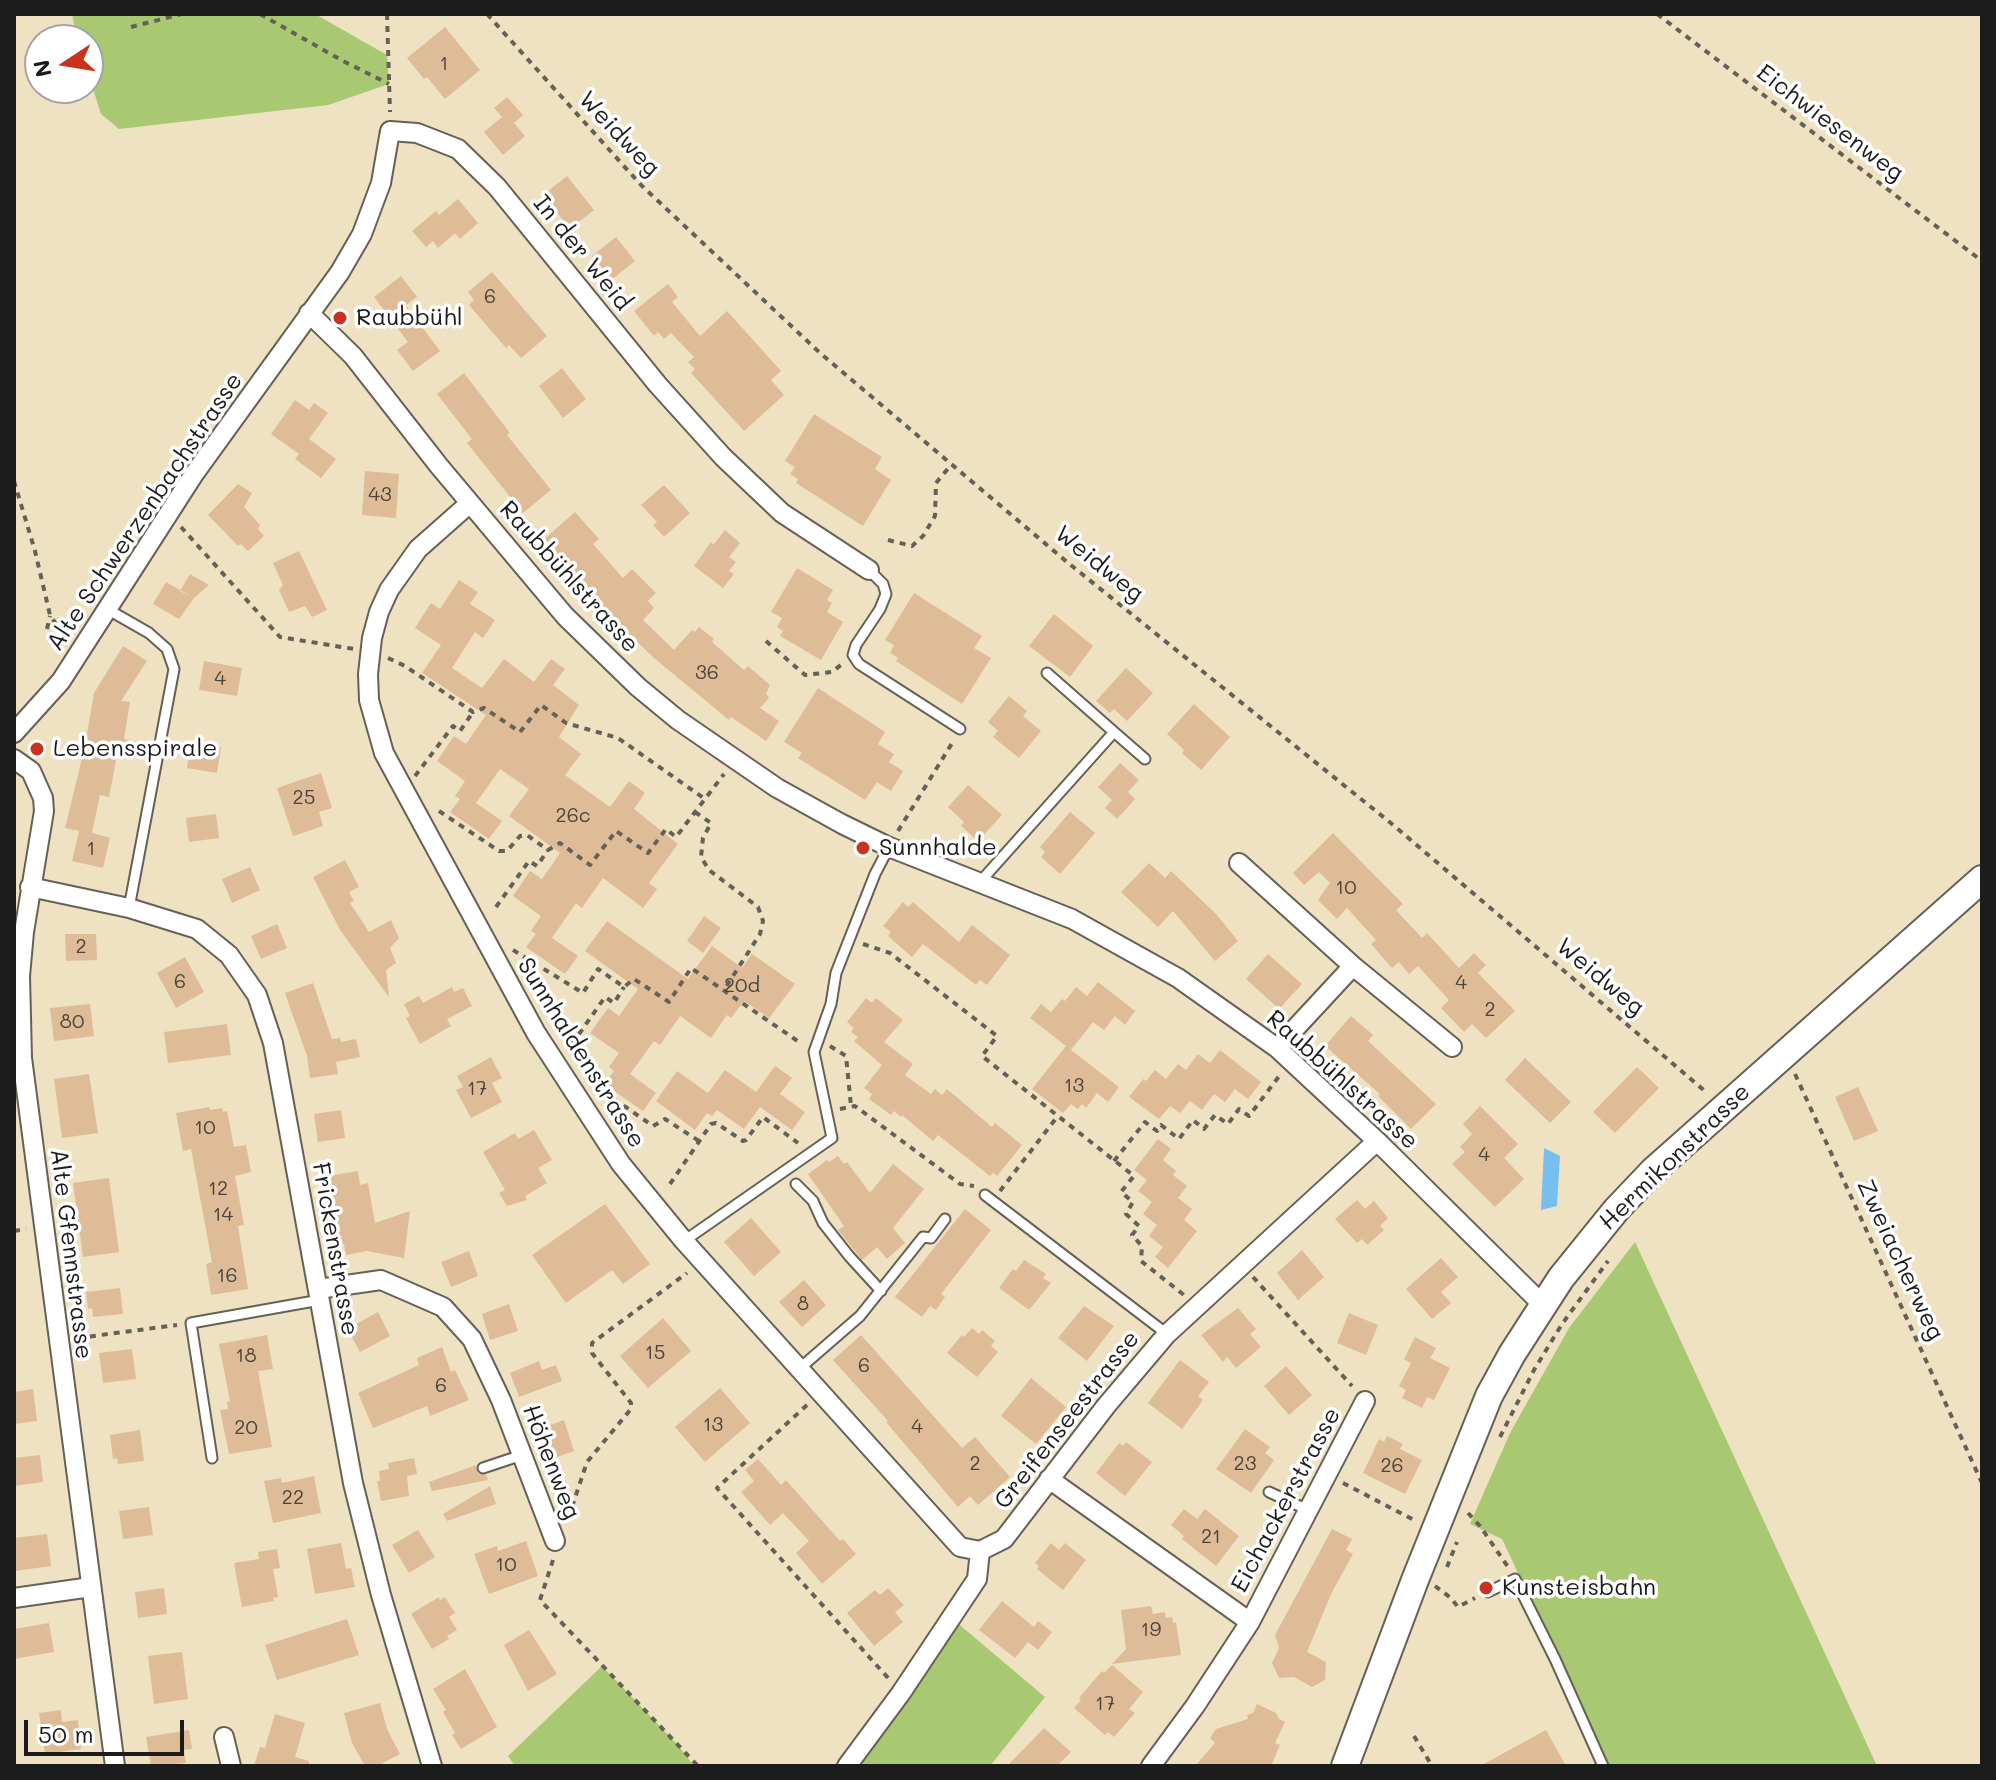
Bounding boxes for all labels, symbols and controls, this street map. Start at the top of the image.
north arrow [24,24,104,104]
house number: 1 [440,52,448,76]
text: N [26,58,58,80]
street label: Eichwiesenweg [1751,58,1909,188]
street label: Weidweg [572,85,666,183]
street label: In der Weid [527,190,637,316]
house number: 6 [484,285,496,309]
place label: Raubbühl [356,304,463,332]
marker: Raubbühl [331,309,349,327]
street label: Alte Schwerzenbachstrasse [41,367,249,657]
house number: 43 [368,483,392,507]
street label: Raubbühlstrasse [493,495,645,659]
street label: Weidweg [1049,519,1149,609]
house number: 36 [695,661,719,685]
house number: 4 [214,667,226,691]
place label: Lebensspirale [53,735,217,763]
marker: Lebensspirale [28,740,46,758]
house number: 25 [293,786,315,810]
house number: 26c [556,804,590,828]
place label: Sunnhalde [879,834,997,862]
house number: 1 [87,837,95,861]
marker: Sunnhalde [854,839,872,857]
house number: 10 [1335,876,1357,900]
street label: Weidweg [1550,932,1650,1022]
house number: 2 [75,935,87,959]
street label: Sunnhaldenstrasse [511,953,651,1153]
house number: 6 [174,970,186,994]
house number: 4 [1455,971,1467,995]
house number: 20d [724,974,760,998]
house number: 2 [1484,998,1496,1022]
street label: Raubbühlstrasse [1260,1004,1424,1156]
house number: 80 [60,1010,84,1034]
house number: 13 [1064,1074,1084,1098]
house number: 17 [467,1077,487,1101]
street label: Hermikonstrasse [1594,1078,1756,1236]
house number: 10 [194,1116,216,1140]
house number: 4 [1478,1143,1490,1167]
street label: Alte Gfennstrasse [44,1147,98,1361]
street label: Frickenstrasse [306,1160,364,1338]
street label: Zweiacherweg [1850,1175,1950,1345]
house number: 12 [208,1177,228,1201]
house number: 14 [213,1203,233,1227]
house number: 16 [216,1264,238,1288]
house number: 8 [797,1292,809,1316]
street label: Greifenseestrasse [988,1325,1146,1515]
house number: 15 [645,1341,665,1365]
house number: 18 [235,1344,257,1368]
house number: 6 [858,1354,870,1378]
house number: 6 [435,1374,447,1398]
street label: Höhenweg [516,1401,586,1523]
street label: Eichackerstrasse [1225,1403,1347,1597]
house number: 13 [703,1413,723,1437]
house number: 4 [911,1415,923,1439]
house number: 20 [234,1416,258,1440]
house number: 2 [969,1452,981,1476]
house number: 23 [1234,1452,1256,1476]
house number: 26 [1380,1454,1404,1478]
house number: 22 [282,1486,304,1510]
house number: 21 [1201,1525,1221,1549]
house number: 10 [495,1553,517,1577]
place label: Kunsteisbahn [1502,1574,1656,1602]
marker: Kunsteisbahn [1477,1579,1495,1597]
house number: 19 [1141,1618,1161,1642]
house number: 17 [1095,1692,1115,1716]
scale bar [28,1704,188,1754]
text: 50 m [38,1718,94,1749]

